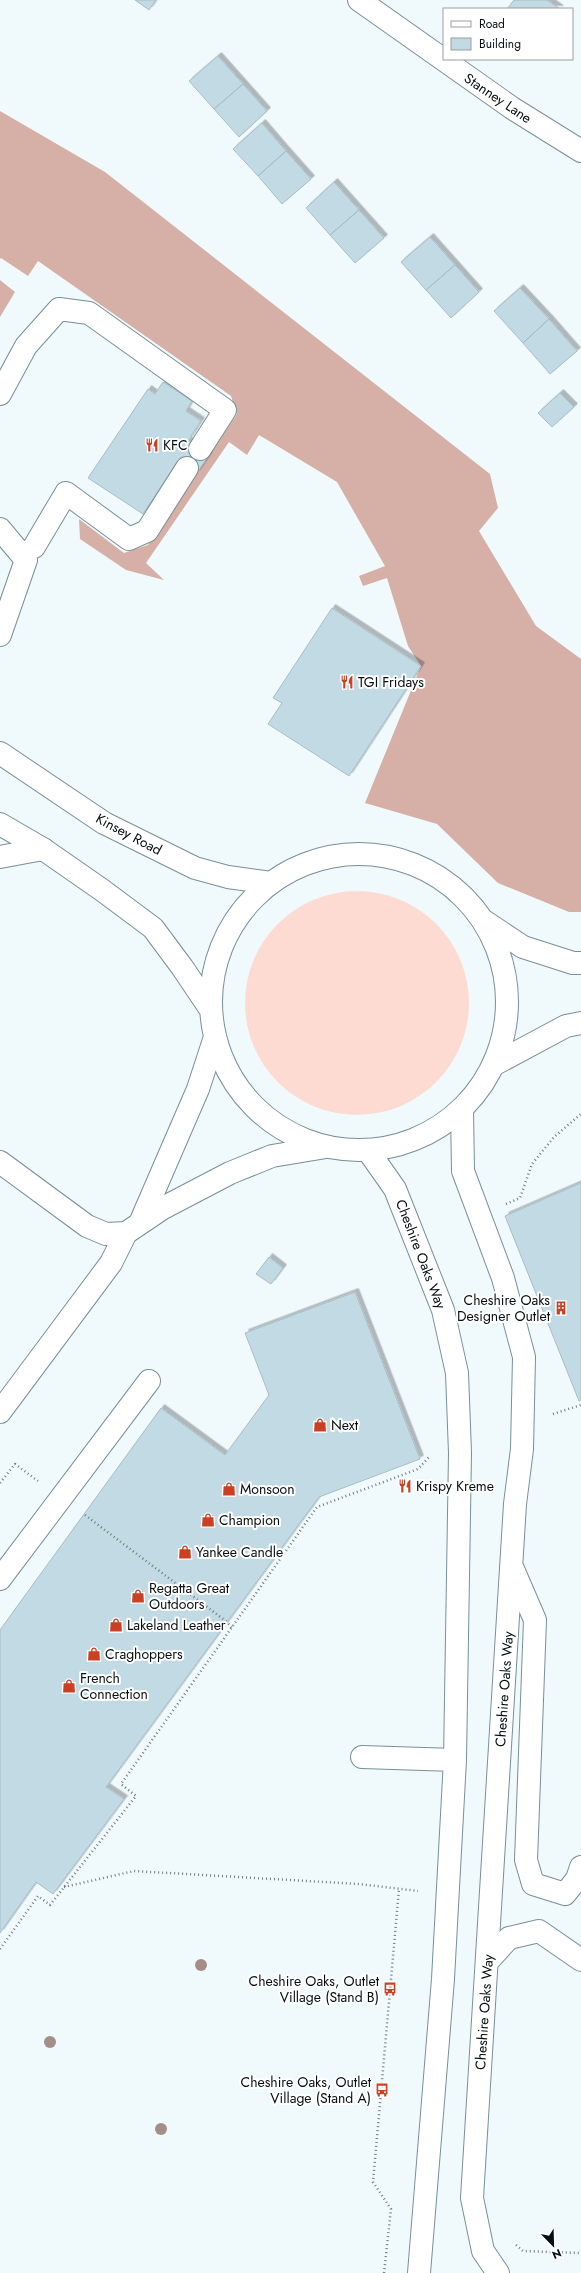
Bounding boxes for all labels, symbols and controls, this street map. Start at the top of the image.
legend [443,8,573,60]
text: Road [479,15,505,33]
text: Building [479,35,521,53]
street label: Stanney Lane [460,68,536,128]
place label: KFC [163,435,188,455]
restaurant icon: KFC [144,437,160,453]
place label: TGI Fridays [358,672,424,692]
restaurant icon: TGI Fridays [339,674,355,690]
street label: Kinsey Road [92,808,166,860]
street label: Cheshire Oaks Way [391,1196,451,1312]
place label: Cheshire Oaks Designer Outlet [457,1290,551,1326]
building icon: Cheshire Oaks Designer Outlet [553,1300,569,1316]
place label: Next [331,1415,359,1435]
shop icon: Next [312,1417,328,1433]
place label: Krispy Kreme [416,1476,494,1496]
restaurant icon: Krispy Kreme [397,1478,413,1494]
place label: Monsoon [240,1479,295,1499]
shop icon: Monsoon [221,1481,237,1497]
place label: Champion [219,1510,280,1530]
shop icon: Champion [200,1512,216,1528]
place label: Yankee Candle [196,1542,283,1562]
shop icon: Yankee Candle [177,1544,193,1560]
place label: Regatta Great Outdoors [149,1578,230,1614]
shop icon: Regatta Great Outdoors [130,1588,146,1604]
place label: Lakeland Leather [127,1615,226,1635]
shop icon: Lakeland Leather [108,1617,124,1633]
street label: Cheshire Oaks Way [490,1630,518,1747]
place label: Craghoppers [105,1644,183,1664]
shop icon: Craghoppers [86,1646,102,1662]
place label: French Connection [80,1668,148,1704]
shop icon: French Connection [61,1678,77,1694]
street label: Cheshire Oaks Way [470,1953,498,2070]
place label: Cheshire Oaks, Outlet Village (Stand B) [249,1971,380,2007]
bus stop icon: Cheshire Oaks, Outlet Village (Stand B) [382,1981,398,1997]
place label: Cheshire Oaks, Outlet Village (Stand A) [241,2072,372,2108]
bus stop icon: Cheshire Oaks, Outlet Village (Stand A) [374,2082,390,2098]
north arrow [533,2225,573,2265]
text: N [550,2245,564,2263]

